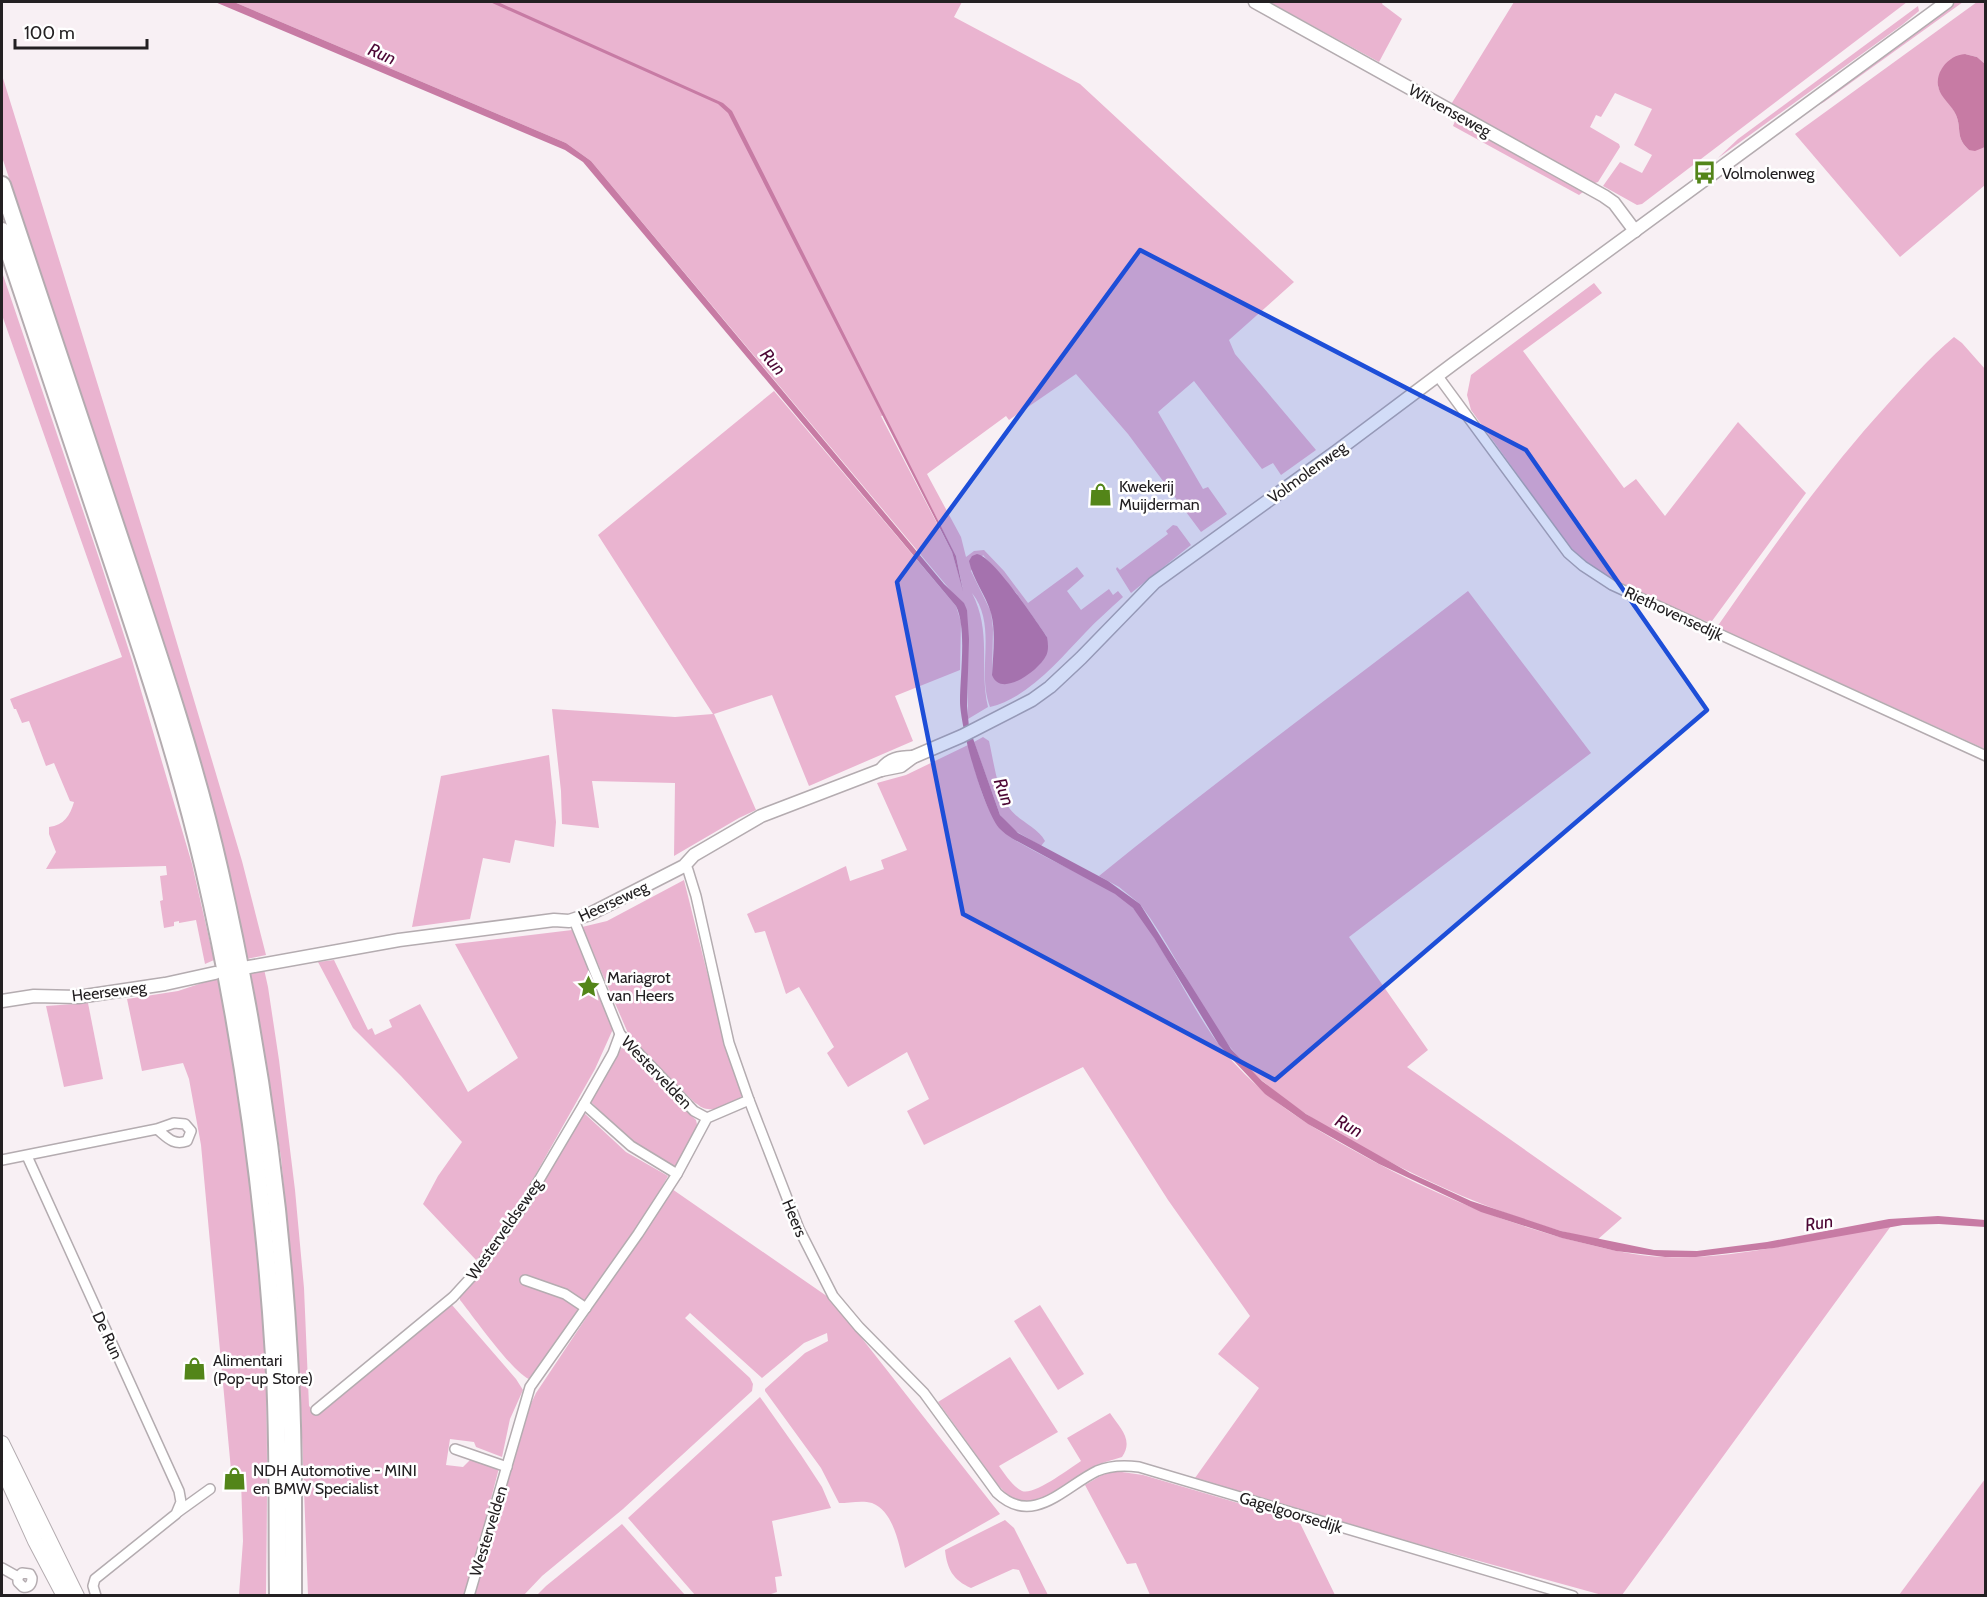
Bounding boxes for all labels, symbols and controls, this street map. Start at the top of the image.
scale bar [15,12,147,50]
text: 100 m [24,22,75,44]
water label: Run [365,38,399,70]
street label: Witvenseweg [1405,80,1495,141]
bus stop icon: Volmolenweg [1691,160,1717,186]
place label: Volmolenweg [1722,164,1816,183]
water label: Run [756,344,790,380]
street label: Volmolenweg [1264,437,1351,507]
place label: Kwekerij Muijderman [1119,477,1200,514]
shop icon: Kwekerij Muijderman [1088,482,1114,508]
street label: Riethovensedijk [1622,582,1727,645]
water label: Run [989,775,1019,809]
street label: Heerseweg [575,877,652,926]
place label: Mariagrot van Heers [607,968,675,1005]
place icon: Mariagrot van Heers [576,973,602,999]
street label: Heerseweg [71,977,148,1005]
street label: Westervelden [617,1032,696,1113]
water label: Run [1331,1110,1367,1142]
street label: Westerveldseweg [463,1174,547,1283]
street label: Heers [778,1196,811,1240]
water label: Run [1803,1210,1835,1236]
street label: De Run [88,1308,127,1362]
place label: Alimentari (Pop-up Store) [213,1351,313,1388]
shop icon: Alimentari (Pop-up Store) [182,1356,208,1382]
place label: NDH Automotive - MINI en BMW Specialist [253,1461,417,1498]
shop icon: NDH Automotive - MINI en BMW Specialist [222,1466,248,1492]
street label: Westervelden [466,1484,511,1579]
street label: Gagelgoorsedijk [1237,1488,1345,1537]

